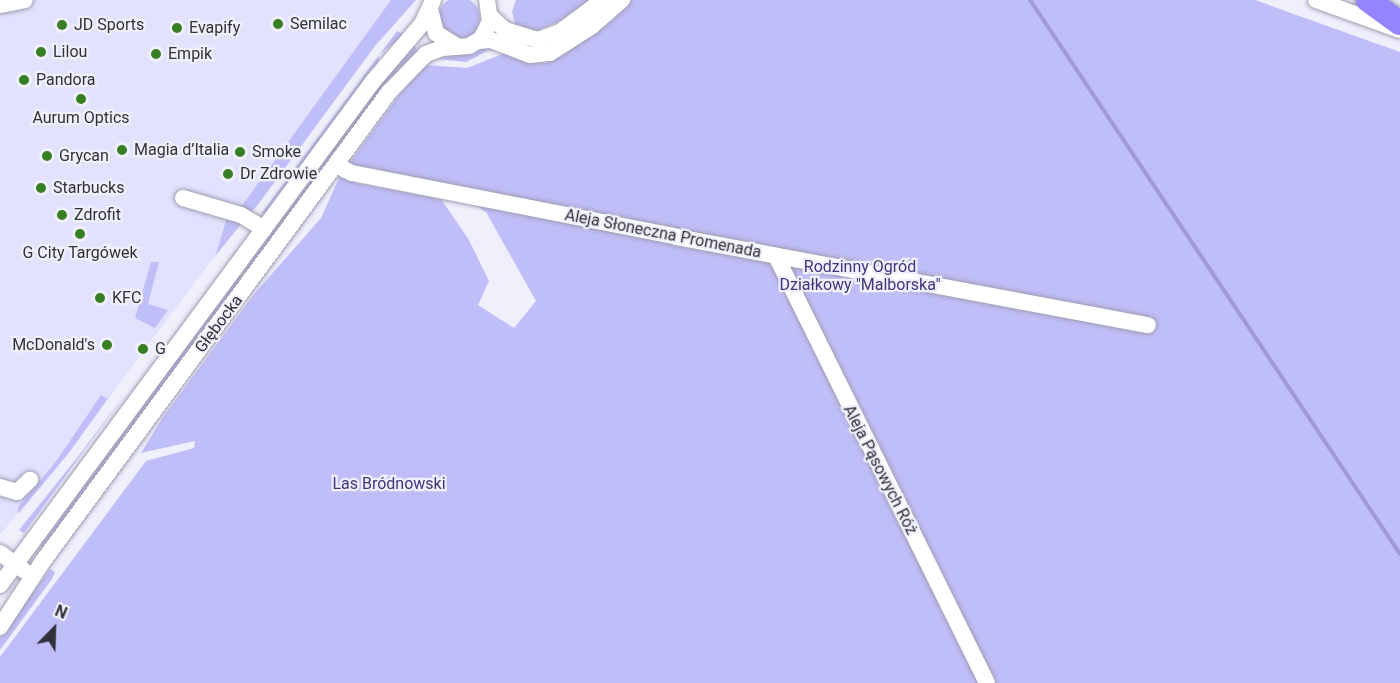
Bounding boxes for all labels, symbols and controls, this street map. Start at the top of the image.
place label: Semilac [290,14,347,34]
place label: JD Sports [74,15,144,35]
marker: Semilac [271,17,285,31]
marker: JD Sports [55,18,69,32]
place label: Evapify [189,18,240,38]
marker: Evapify [170,21,184,35]
place label: Lilou [53,42,87,62]
place label: Empik [168,44,212,64]
marker: Lilou [34,45,48,59]
marker: Empik [149,47,163,61]
place label: Pandora [36,70,96,90]
marker: Pandora [17,73,31,87]
marker: Aurum Optics [74,92,88,106]
place label: Aurum Optics [32,108,130,128]
place label: Magia d’Italia [134,140,229,160]
place label: Smoke [252,142,301,162]
marker: Magia d’Italia [115,143,129,157]
marker: Smoke [233,145,247,159]
place label: Grycan [59,146,109,166]
marker: Grycan [40,149,54,163]
place label: Dr Zdrowie [240,164,317,184]
marker: Dr Zdrowie [221,167,235,181]
place label: Starbucks [53,178,124,198]
marker: Starbucks [34,181,48,195]
place label: Zdrofit [74,205,121,225]
street label: Aleja Słoneczna Promenada [563,206,763,262]
marker: Zdrofit [55,208,69,222]
marker: G City Targówek [73,227,87,241]
place label: G City Targówek [22,243,138,263]
park label: Rodzinny Ogród Działkowy "Malborska" [779,257,941,295]
place label: KFC [112,288,141,308]
marker: KFC [93,291,107,305]
street label: Głębocka [191,291,247,357]
place label: McDonald's [12,335,95,355]
marker: McDonald's [100,338,114,352]
place label: G [155,339,166,359]
marker: G [136,342,150,356]
street label: Aleja Pąsowych Róż [839,402,921,538]
park label: Las Bródnowski [332,474,446,494]
north arrow [24,599,84,659]
text: N [52,601,70,623]

